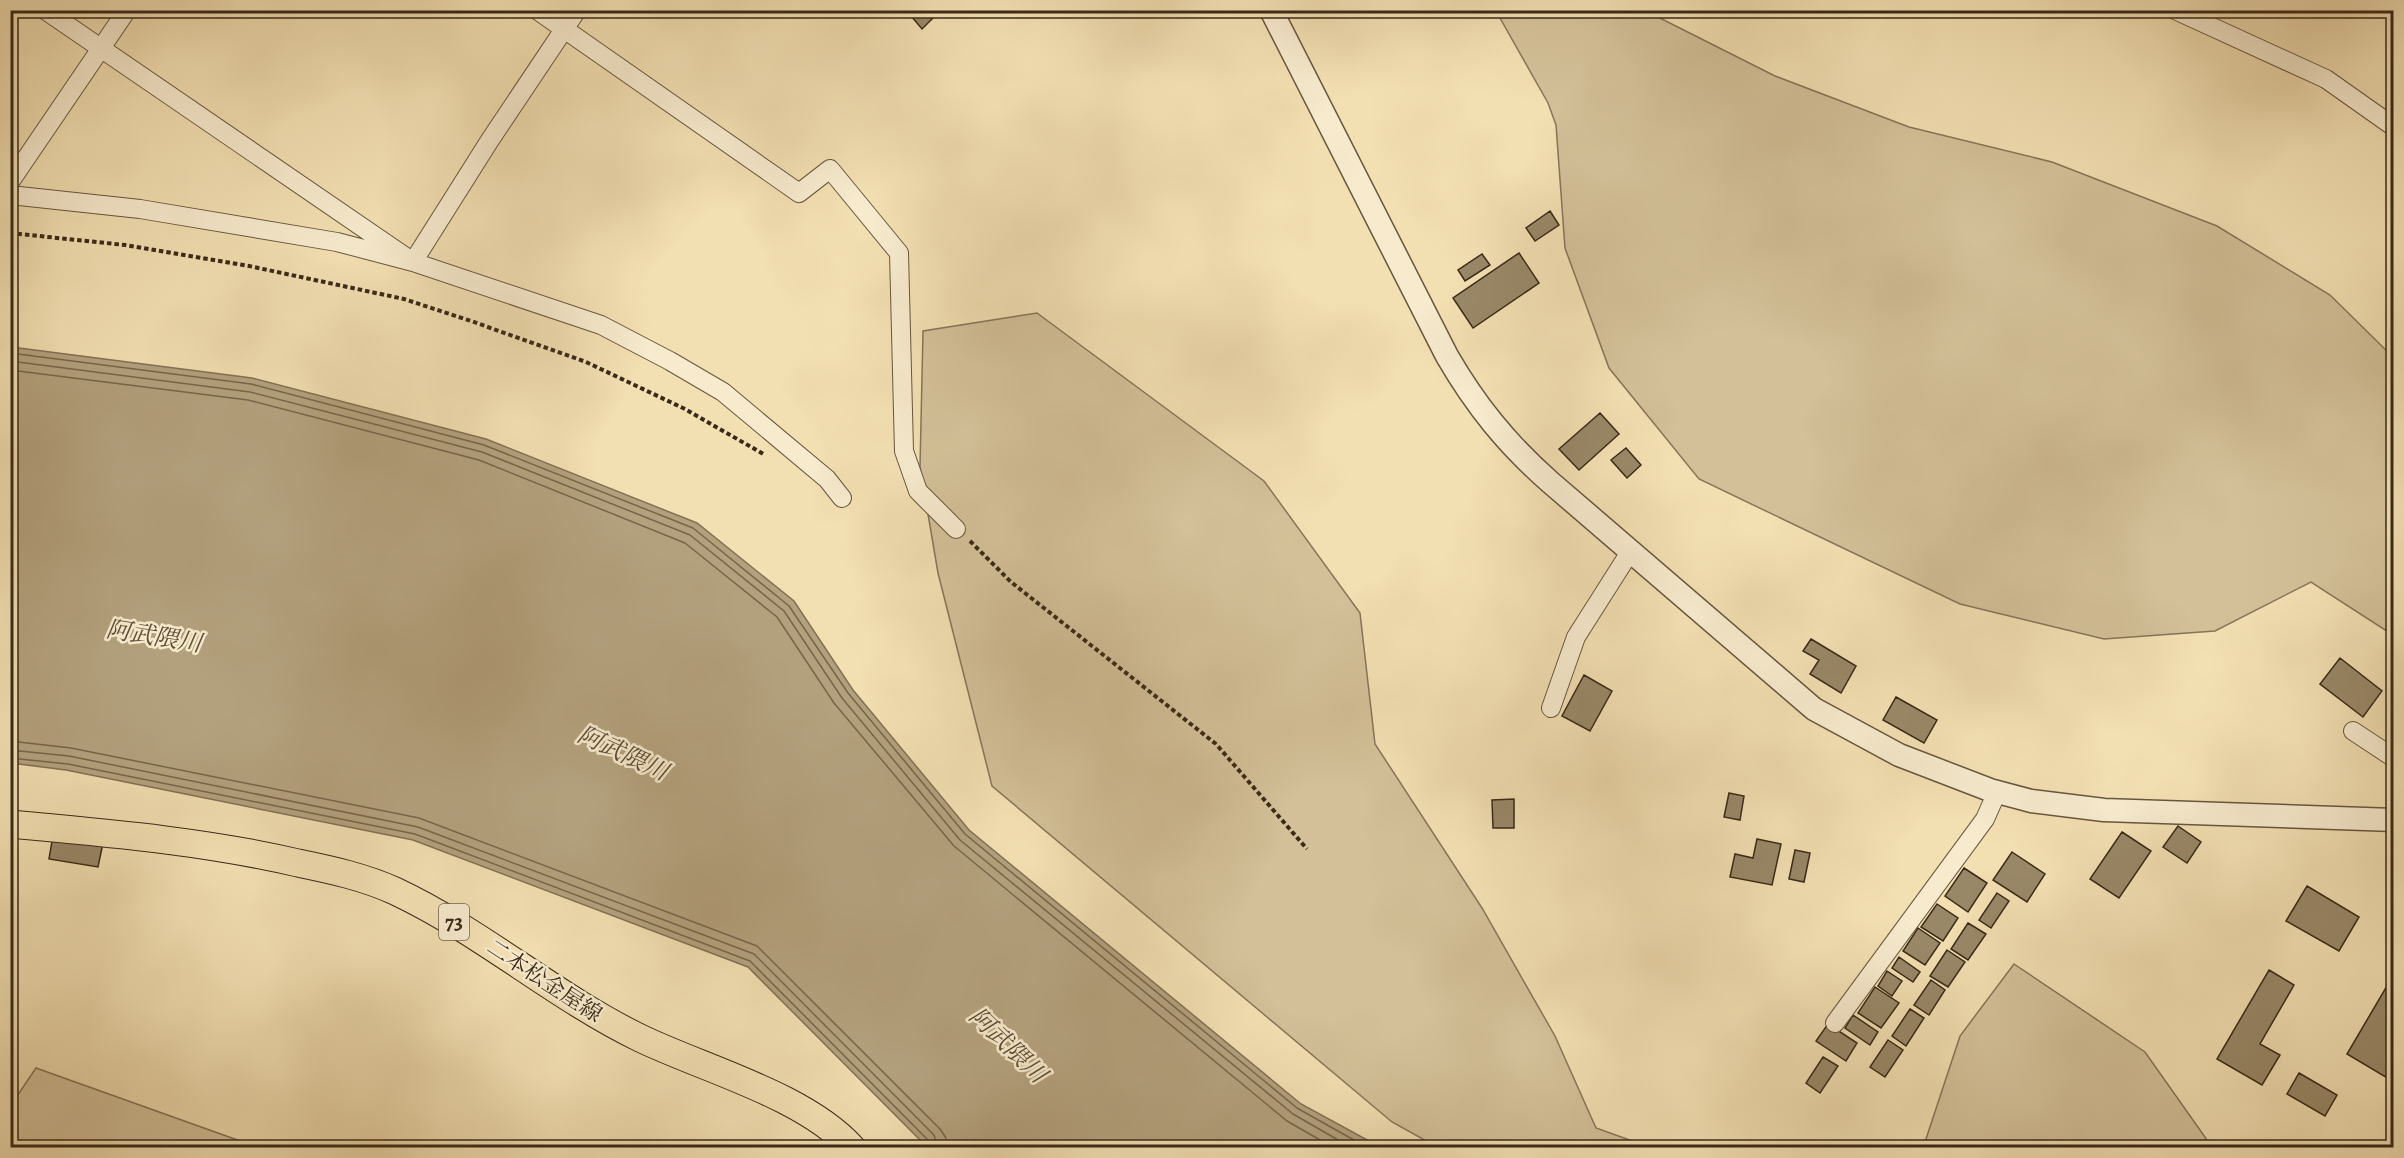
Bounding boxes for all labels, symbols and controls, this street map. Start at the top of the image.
water label: 阿武隈川 [104,613,207,660]
water label: 阿武隈川 [573,718,676,789]
road number: 73 [439,904,469,940]
street label: 二本松金屋線 [481,932,608,1029]
water label: 阿武隈川 [962,1000,1056,1092]

